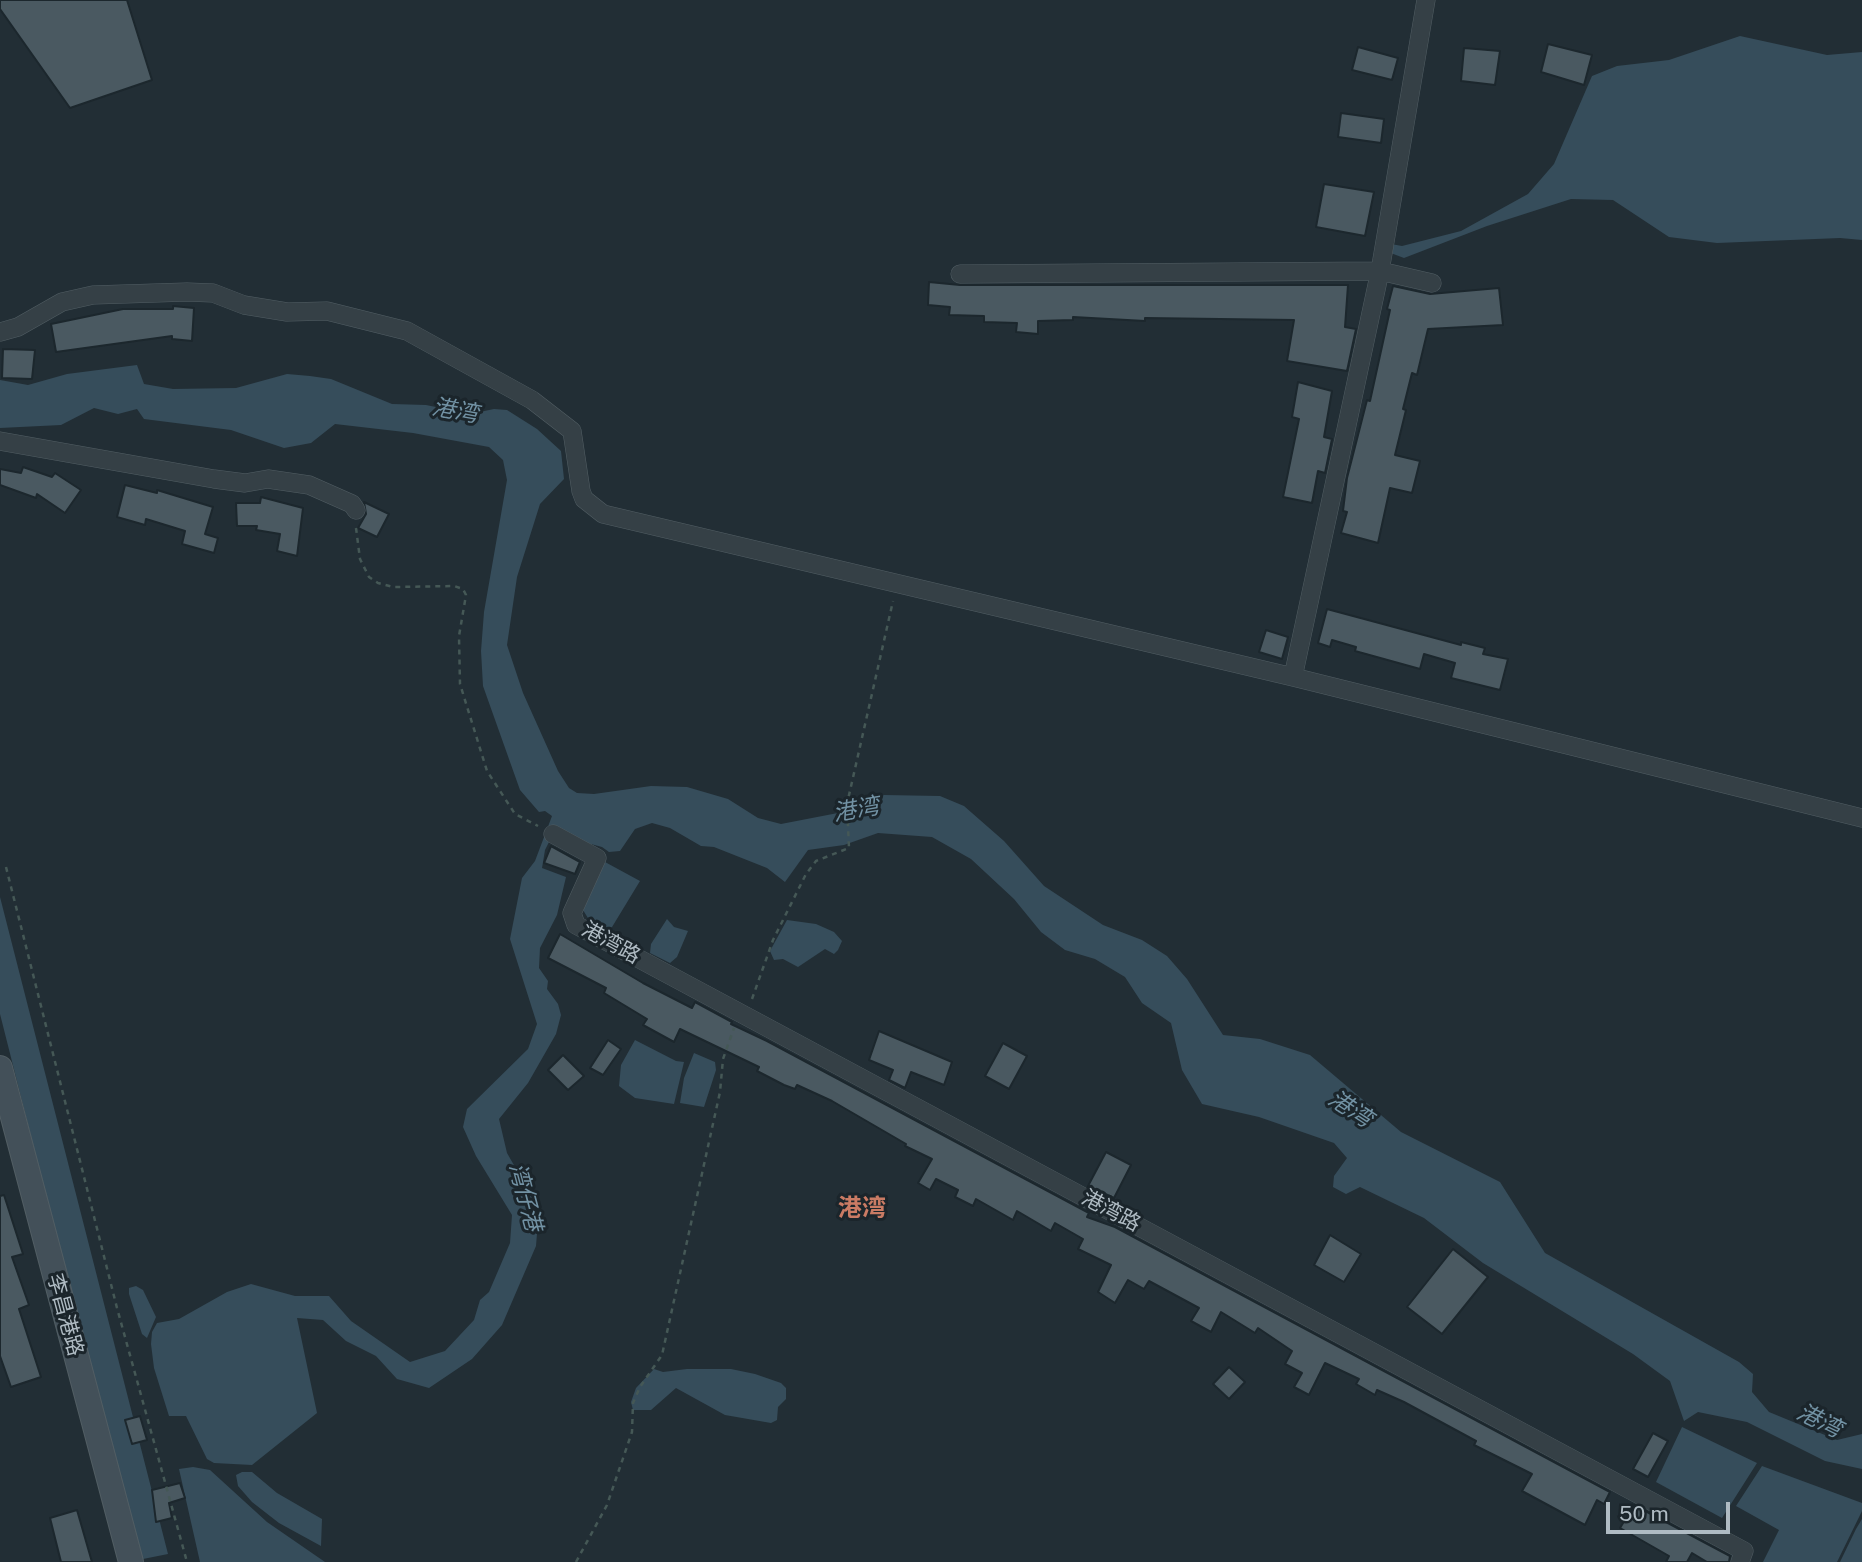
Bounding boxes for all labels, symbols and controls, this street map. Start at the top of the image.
water label: 港湾 [430,393,480,429]
water label: 港湾 [831,792,881,828]
street label: 港湾路 [577,917,645,969]
water label: 港湾 [1323,1085,1377,1133]
water label: 湾仔港 [503,1160,547,1234]
street label: 港湾路 [1077,1185,1145,1237]
district label: 港湾 [838,1195,886,1223]
street label: 李昌港路 [42,1271,88,1359]
water label: 港湾 [1792,1399,1846,1443]
scale bar [1610,1488,1734,1532]
text: 50 m [1619,1501,1669,1526]

